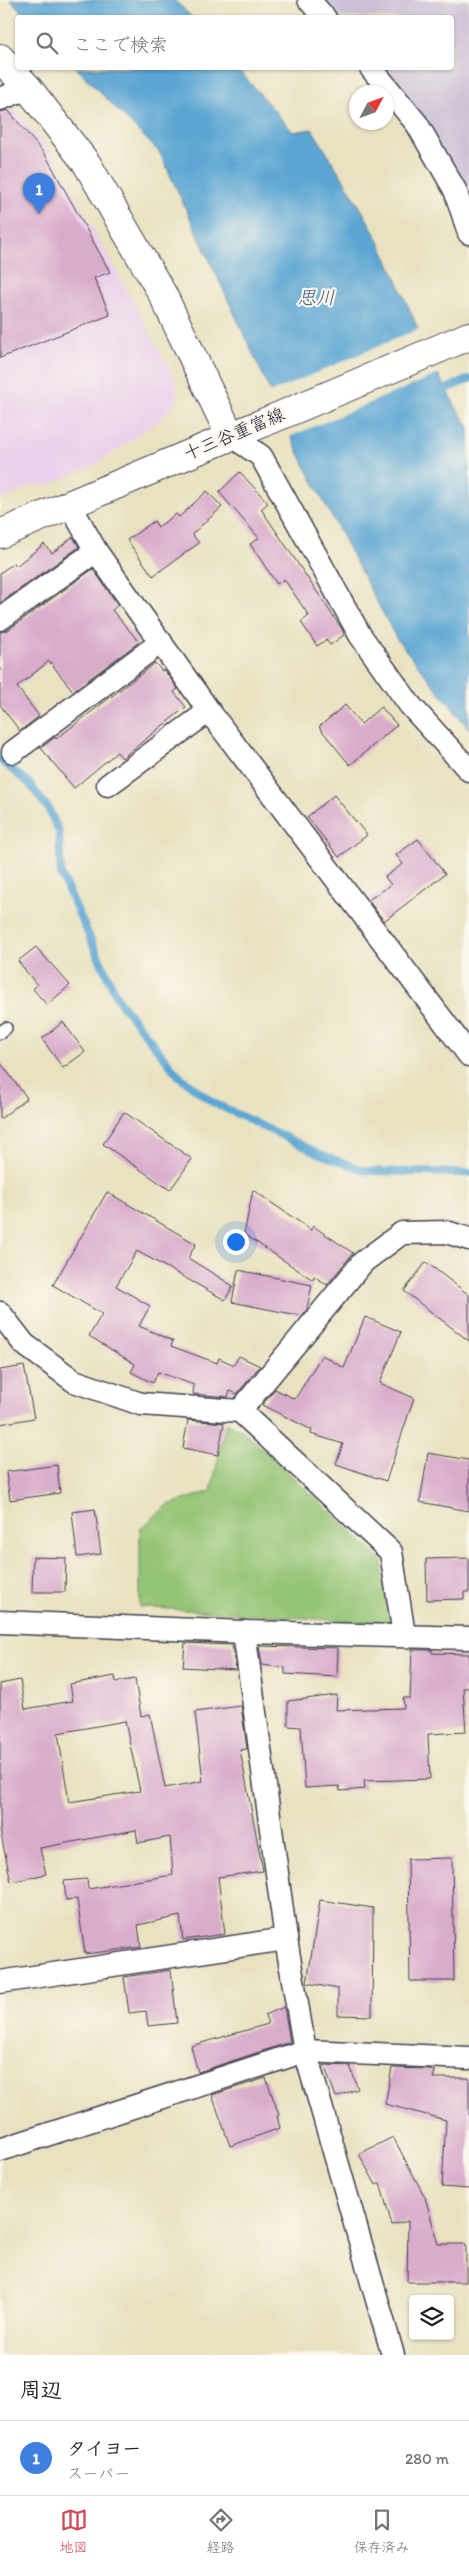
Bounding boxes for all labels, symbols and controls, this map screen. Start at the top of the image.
search box [15,15,454,70]
icon: search [33,29,61,57]
text: ここで検索 [73,33,168,56]
north arrow [349,85,394,130]
pin: 1 [23,173,55,214]
water label: 思川 [297,286,335,309]
street label: 十三谷重富線 [180,403,288,465]
your location [223,1229,249,1255]
map controls [409,2295,454,2340]
button: layers [409,2295,454,2340]
text: 周辺 [20,2377,62,2402]
text: タイヨー [67,2437,141,2460]
text: 1 [32,2449,40,2468]
text: 280 m [405,2449,449,2468]
text: スーパー [67,2464,130,2483]
tab: 地図 [60,2506,88,2556]
tab: 経路 [207,2506,235,2556]
tab: 保存済み [354,2506,410,2556]

